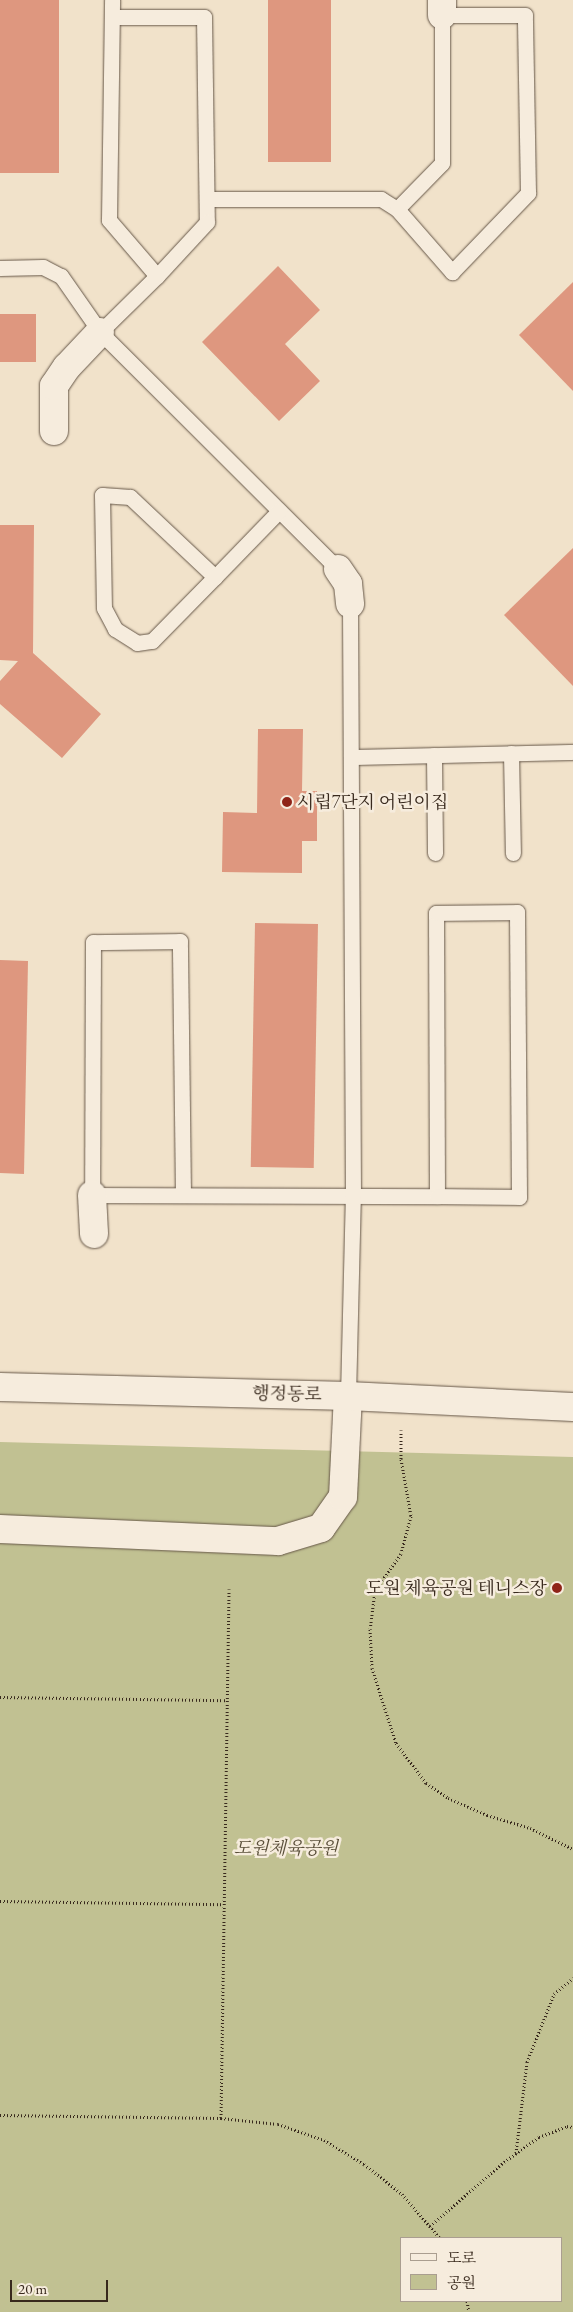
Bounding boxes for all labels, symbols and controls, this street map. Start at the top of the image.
place label: 시립7단지 어린이집 [297,791,448,813]
marker: 시립7단지 어린이집 [281,796,293,808]
street label: 행정동로 [252,1383,322,1405]
place label: 도원 체육공원 테니스장 [366,1577,547,1599]
marker: 도원 체육공원 테니스장 [551,1582,563,1594]
park label: 도원체육공원 [234,1837,338,1859]
legend [400,2237,563,2302]
text: 도로 [447,2248,476,2267]
scale bar [12,2270,110,2302]
text: 공원 [447,2273,476,2292]
text: 20 m [18,2279,47,2298]

